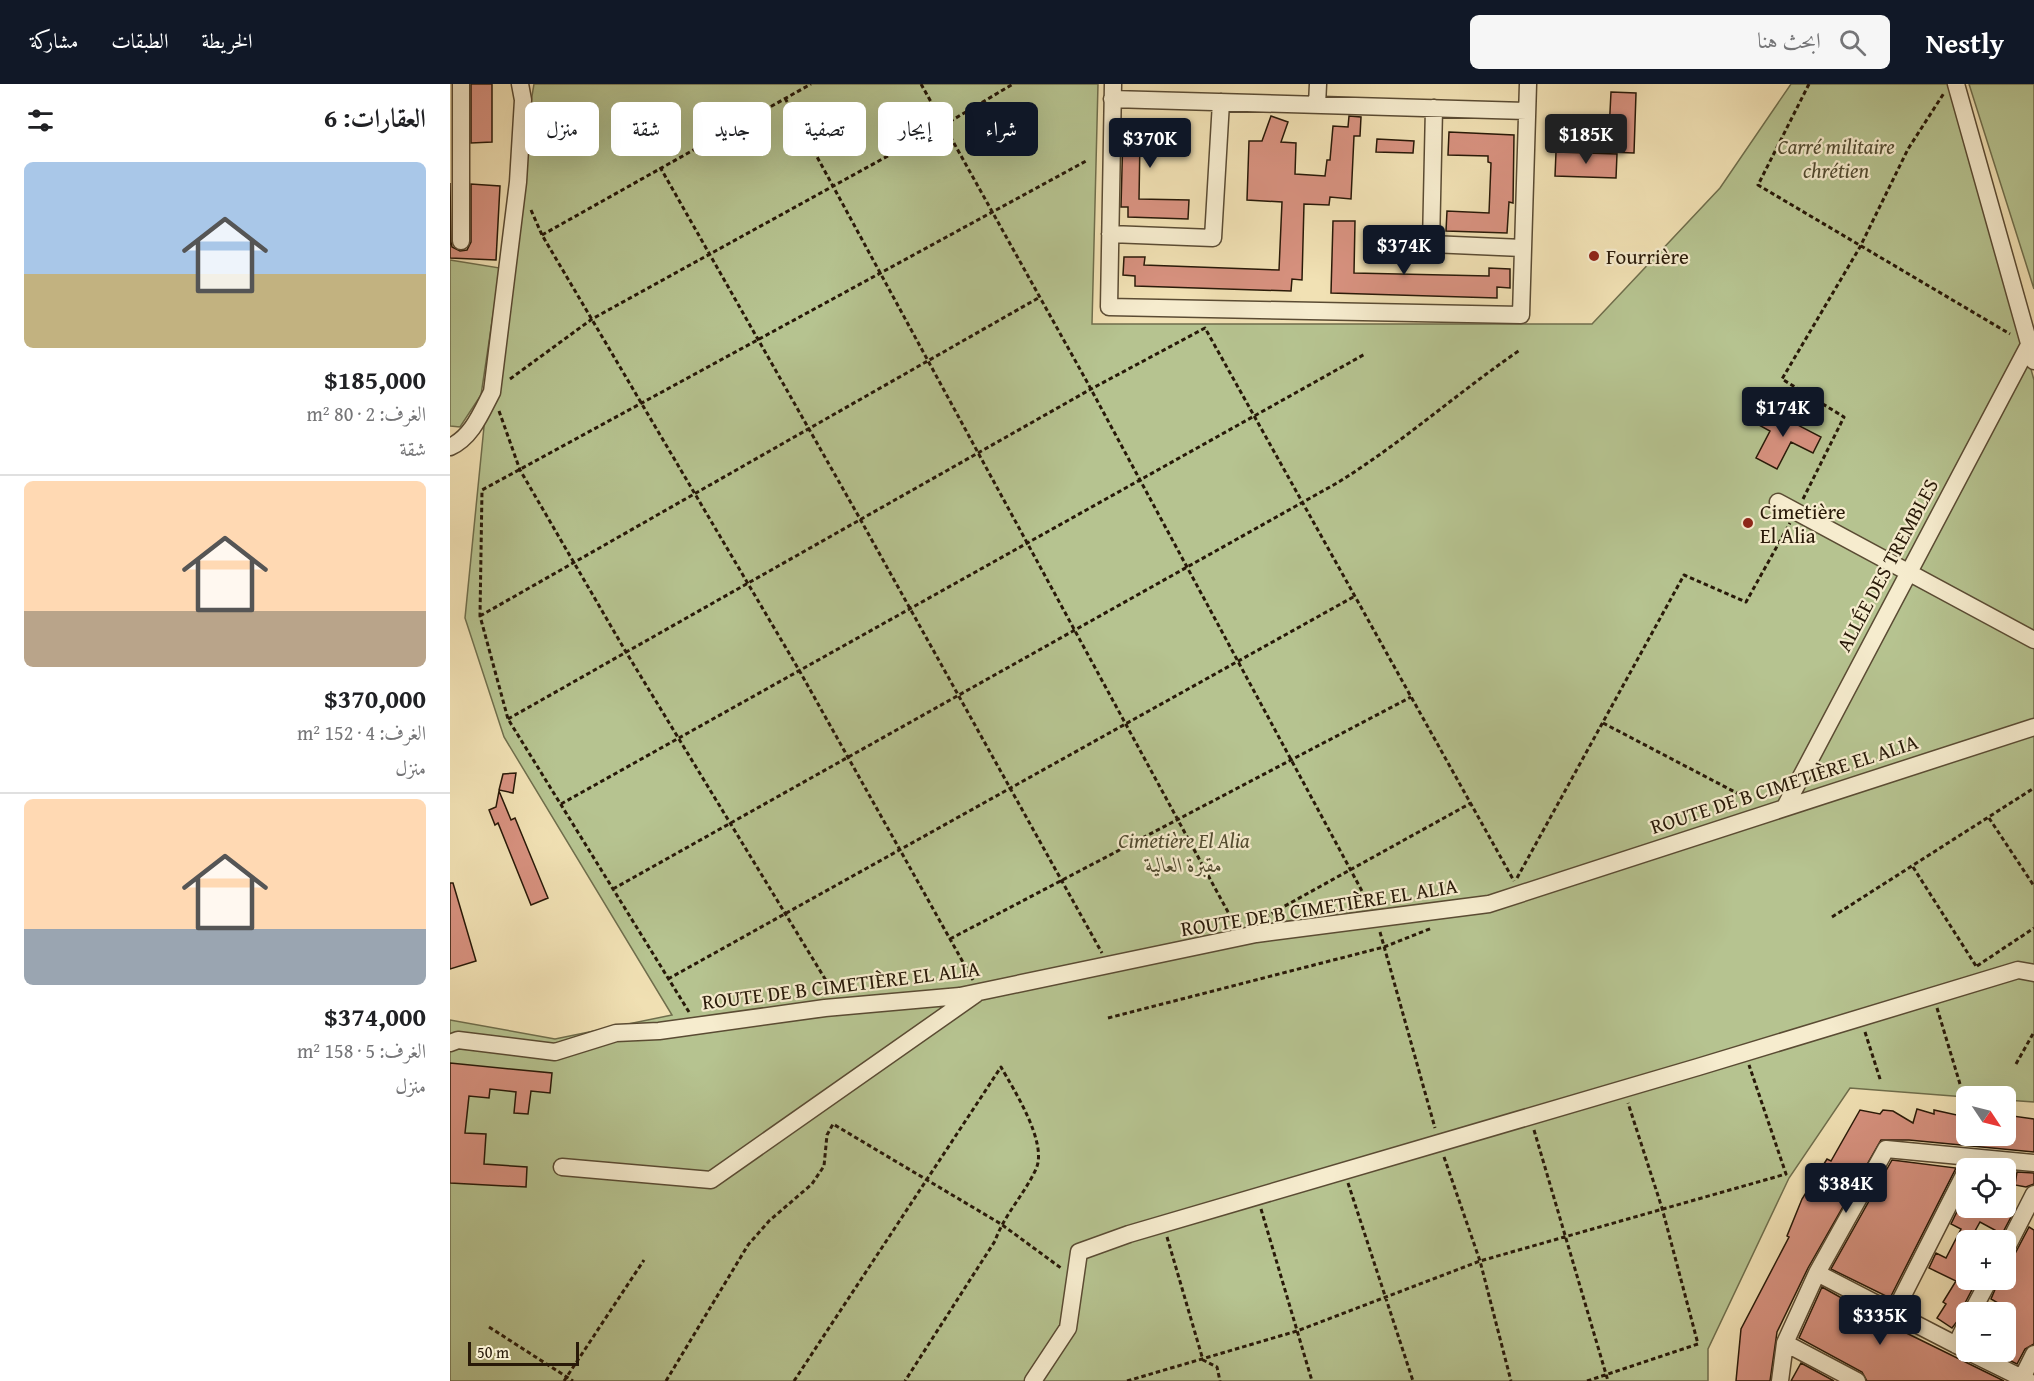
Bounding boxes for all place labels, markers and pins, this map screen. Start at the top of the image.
pin: $185K [1544,114,1628,165]
pin: $370K [1108,118,1192,169]
pin: $374K [1362,225,1446,276]
place label: Fourrière [1606,241,1689,272]
marker: Fourrière [1587,249,1601,263]
pin: $174K [1741,387,1825,438]
place label: Cimetière El Alia [1760,496,1846,551]
marker: Cimetière El Alia [1741,516,1755,530]
pin: $384K [1804,1163,1888,1214]
pin: $335K [1838,1295,1922,1346]

